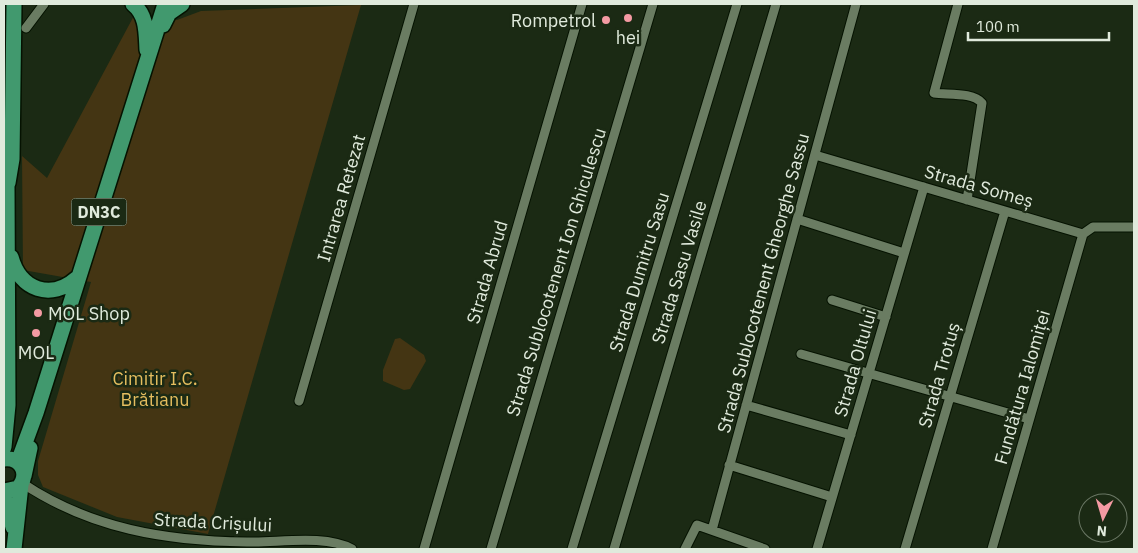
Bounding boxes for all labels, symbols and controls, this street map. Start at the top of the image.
place label: Rompetrol [511,9,596,32]
scale bar [968,10,1109,42]
marker: hei [622,12,634,24]
marker: Rompetrol [600,14,612,26]
text: 100 m [976,17,1020,36]
place label: hei [616,26,640,49]
street label: Strada Sublocotenent Ion Ghiculescu [501,125,611,419]
street label: Strada Sublocotenent Gheorghe Sassu [712,130,814,436]
street label: Intrarea Retezat [312,132,370,264]
street label: Strada Someș [922,159,1036,213]
street label: Strada Dumitru Sasu [604,189,674,355]
street label: Strada Sasu Vasile [646,197,712,346]
road number: DN3C [72,198,126,226]
street label: Strada Abrud [461,218,513,326]
place label: MOL Shop [48,302,130,325]
marker: MOL Shop [32,307,44,319]
street label: Strada Oltului [829,307,881,419]
street label: Fundătura Ialomiței [989,307,1055,467]
street label: Strada Trotuș [913,320,965,430]
marker: MOL [30,327,42,339]
place label: MOL [18,341,54,364]
park label: Cimitir I.C. Brătianu [112,367,198,411]
north arrow [1078,493,1128,543]
street label: Strada Crișului [153,507,273,537]
text: N [1096,522,1108,540]

